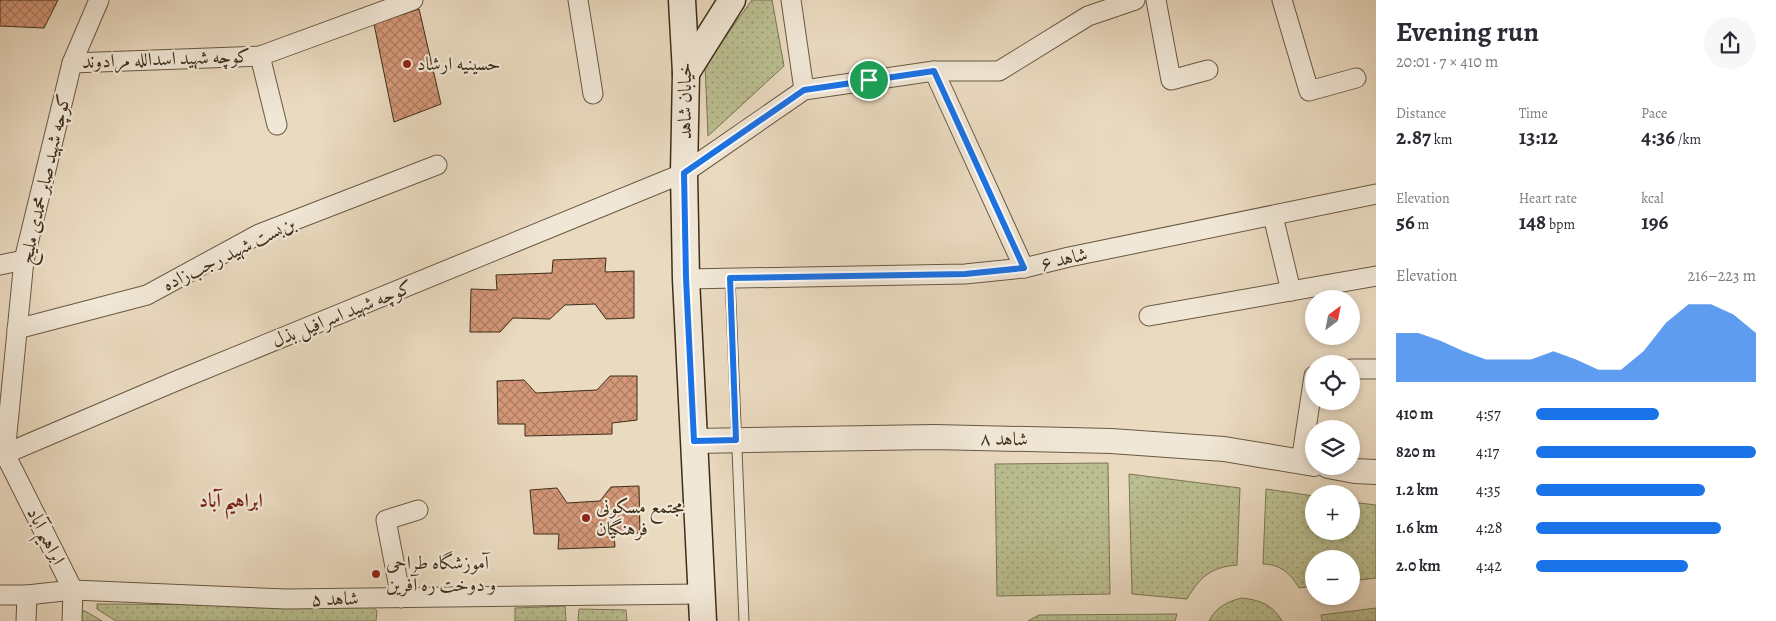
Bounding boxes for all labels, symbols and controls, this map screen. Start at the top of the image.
text: Evening run [1396,13,1539,51]
button: share [1704,17,1756,69]
street label: کوچه شهید اسدالله مرادوند [82,43,250,75]
place label: حسینیه ارشاد [417,51,501,77]
text: 20:01 · 7 × 410 m [1396,51,1498,73]
marker: حسینیه ارشاد [401,58,413,70]
pin [848,59,890,101]
street label: خیابان شاهد [672,63,698,139]
icon: arrive [855,66,883,94]
street label: کوچه شهید صابر محمدی ملیح [13,92,81,267]
text: Distance [1396,104,1446,123]
text: Time [1519,104,1548,123]
text: Pace [1641,104,1667,123]
text: 2.87 [1396,123,1431,151]
text: 13:12 [1519,123,1558,151]
text: 4:36 [1641,123,1675,151]
text: km [1431,130,1452,149]
text: /km [1675,130,1701,149]
text: Elevation [1396,189,1450,208]
text: Heart rate [1519,189,1577,208]
text: kcal [1641,189,1664,208]
text: 56 [1396,208,1415,236]
text: 148 [1519,208,1546,236]
text: 196 [1641,208,1668,236]
street label: بن‌بست شهید رجب‌زاده [158,210,300,297]
text: m [1415,215,1429,234]
text: bpm [1546,215,1575,234]
street label: شاهد ۶ [1038,241,1090,277]
text: Elevation [1396,265,1457,287]
text: 216–223 m [1687,265,1756,287]
street label: کوچه شهید اسرافیل بذل [268,274,416,354]
north arrow [1305,290,1360,345]
map controls [1305,290,1360,605]
button: locate [1305,355,1360,410]
text: 410 m [1396,403,1434,425]
text: 4:57 [1476,403,1501,425]
button: layers [1305,420,1360,475]
street label: شاهد ۸ [980,426,1028,452]
text: 820 m [1396,441,1436,463]
text: 4:17 [1476,441,1499,463]
text: 1.2 km [1396,479,1438,501]
text: 4:35 [1476,479,1501,501]
button: + [1305,485,1360,540]
district label: ابراهیم آباد [199,487,263,520]
place label: مجتمع مسکونی فرهنگیان [596,494,684,542]
street label: ابراهیم آباد [15,503,71,572]
marker: مجتمع مسکونی فرهنگیان [580,512,592,524]
text: 1.6 km [1396,517,1438,539]
text: 4:28 [1476,517,1502,539]
place label: آموزشگاه طراحی و دوخت ره آفرین [386,550,496,598]
button: − [1305,550,1360,605]
text: 2.0 km [1396,555,1441,577]
text: 4:42 [1476,555,1502,577]
marker: آموزشگاه طراحی و دوخت ره آفرین [370,568,382,580]
street label: شاهد ۵ [311,586,359,612]

